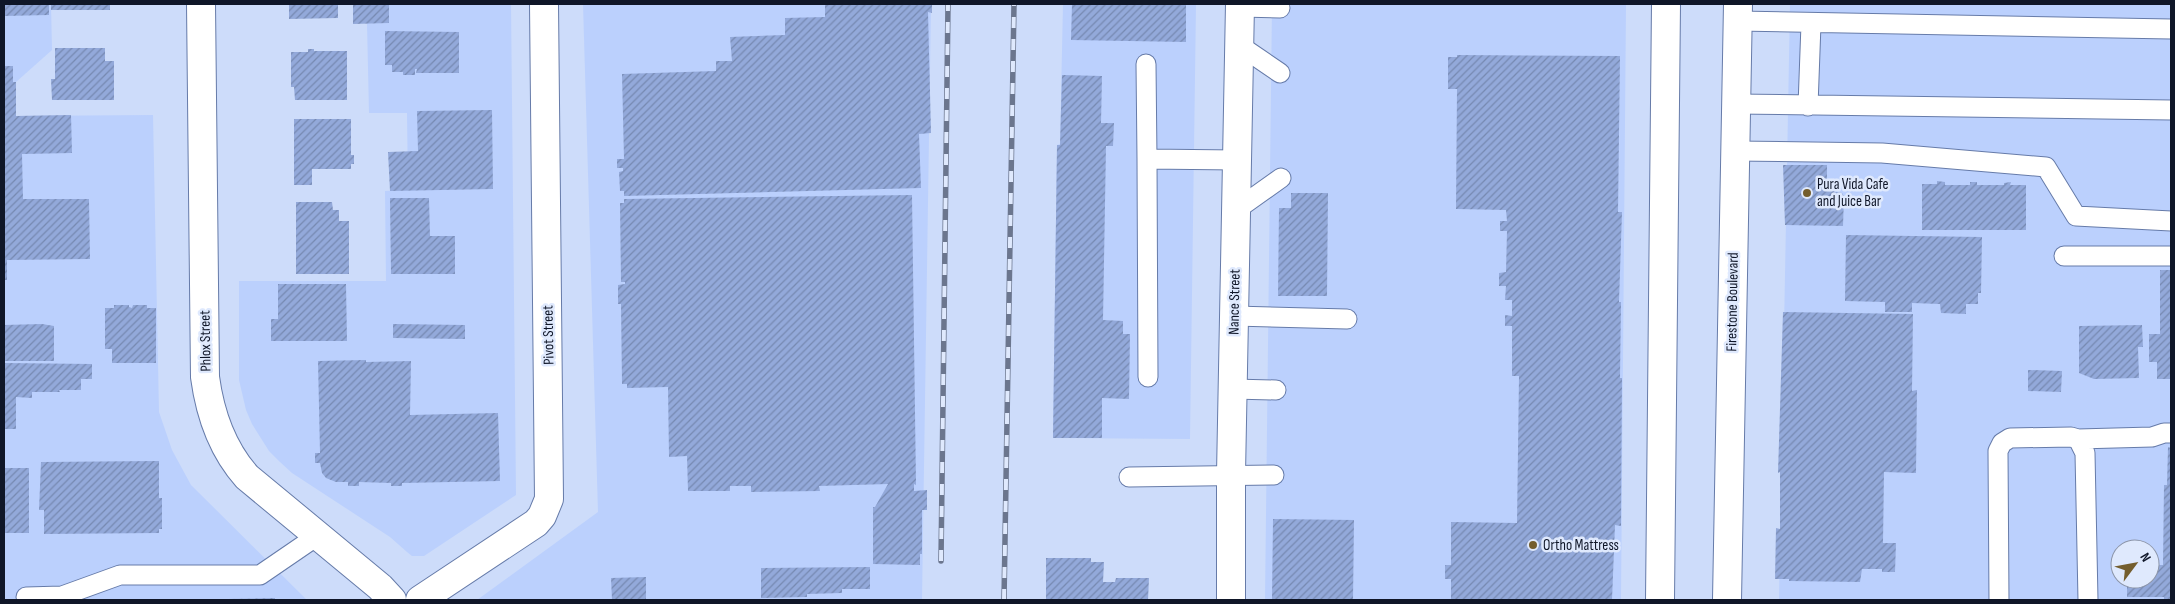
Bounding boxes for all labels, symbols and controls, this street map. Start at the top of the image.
place label: Pura Vida Cafe and Juice Bar [1817,175,1889,211]
marker: Pura Vida Cafe and Juice Bar [1801,187,1813,199]
street label: Firestone Boulevard [1722,252,1743,352]
street label: Nance Street [1224,269,1245,335]
street label: Pivot Street [538,305,559,365]
street label: Phlox Street [195,310,216,372]
place label: Ortho Mattress [1543,536,1619,555]
marker: Ortho Mattress [1527,539,1539,551]
north arrow [2110,539,2160,589]
text: N [2136,550,2155,565]

